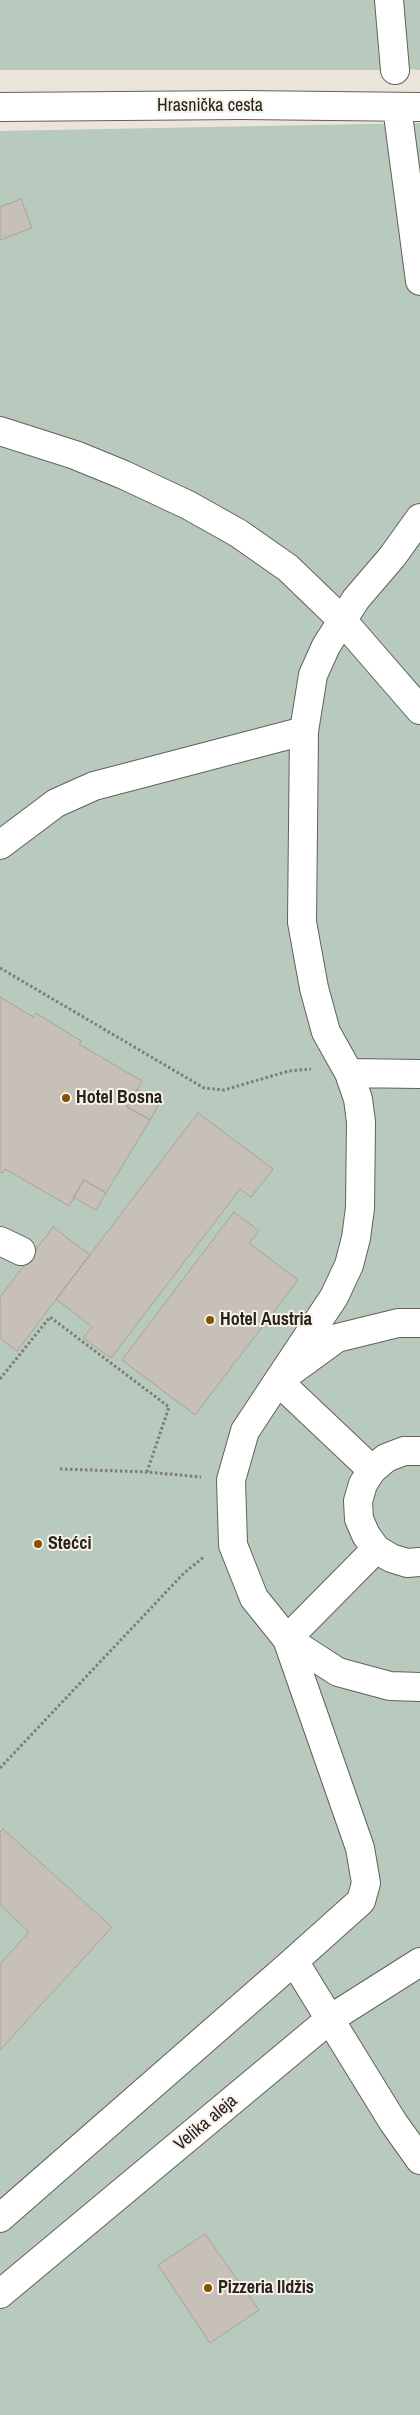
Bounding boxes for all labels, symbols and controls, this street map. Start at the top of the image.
street label: Hrasnička cesta [157,95,263,117]
place label: Hotel Bosna [76,1087,162,1109]
marker: Hotel Bosna [60,1092,72,1104]
place label: Hotel Austria [220,1309,312,1331]
marker: Hotel Austria [204,1314,216,1326]
place label: Stećci [48,1533,91,1555]
marker: Stećci [32,1538,44,1550]
street label: Velika aleja [170,2090,242,2156]
place label: Pizzeria Ildžis [218,2277,314,2299]
marker: Pizzeria Ildžis [202,2282,214,2294]

